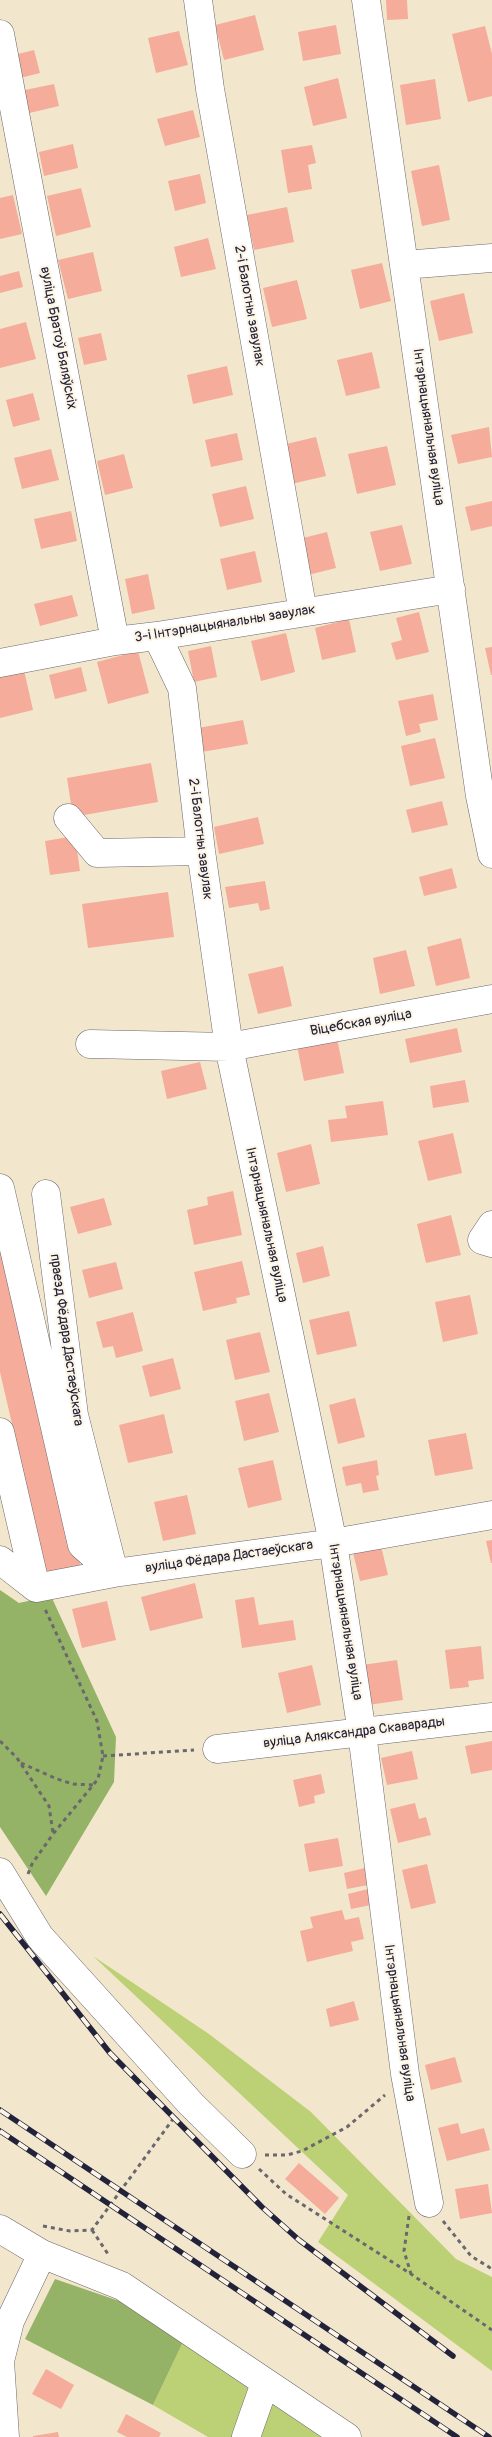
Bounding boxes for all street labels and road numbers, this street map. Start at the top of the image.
street label: 2-і Балотны завулак [230,244,268,368]
street label: вуліца Братоў Бяляўскіх [36,265,80,411]
street label: Інтэрнацыянальная вуліца [409,347,447,507]
street label: 3-і Інтэрнацыянальны завулак [133,601,317,647]
street label: 2-і Балотны завулак [184,777,216,901]
street label: Віцебская вуліца [309,1006,413,1040]
street label: Інтэрнацыянальная вуліца [241,1146,291,1304]
street label: праезд Фёдара Дастаеўскага [46,1253,86,1427]
street label: вуліца Фёдара Дастаеўскага [144,1537,314,1577]
street label: Інтэрнацыянальная вуліца [324,1542,366,1702]
street label: вуліца Аляксандра Скаварады [262,1714,446,1752]
street label: Інтэрнацыянальная вуліца [380,1943,418,2103]

